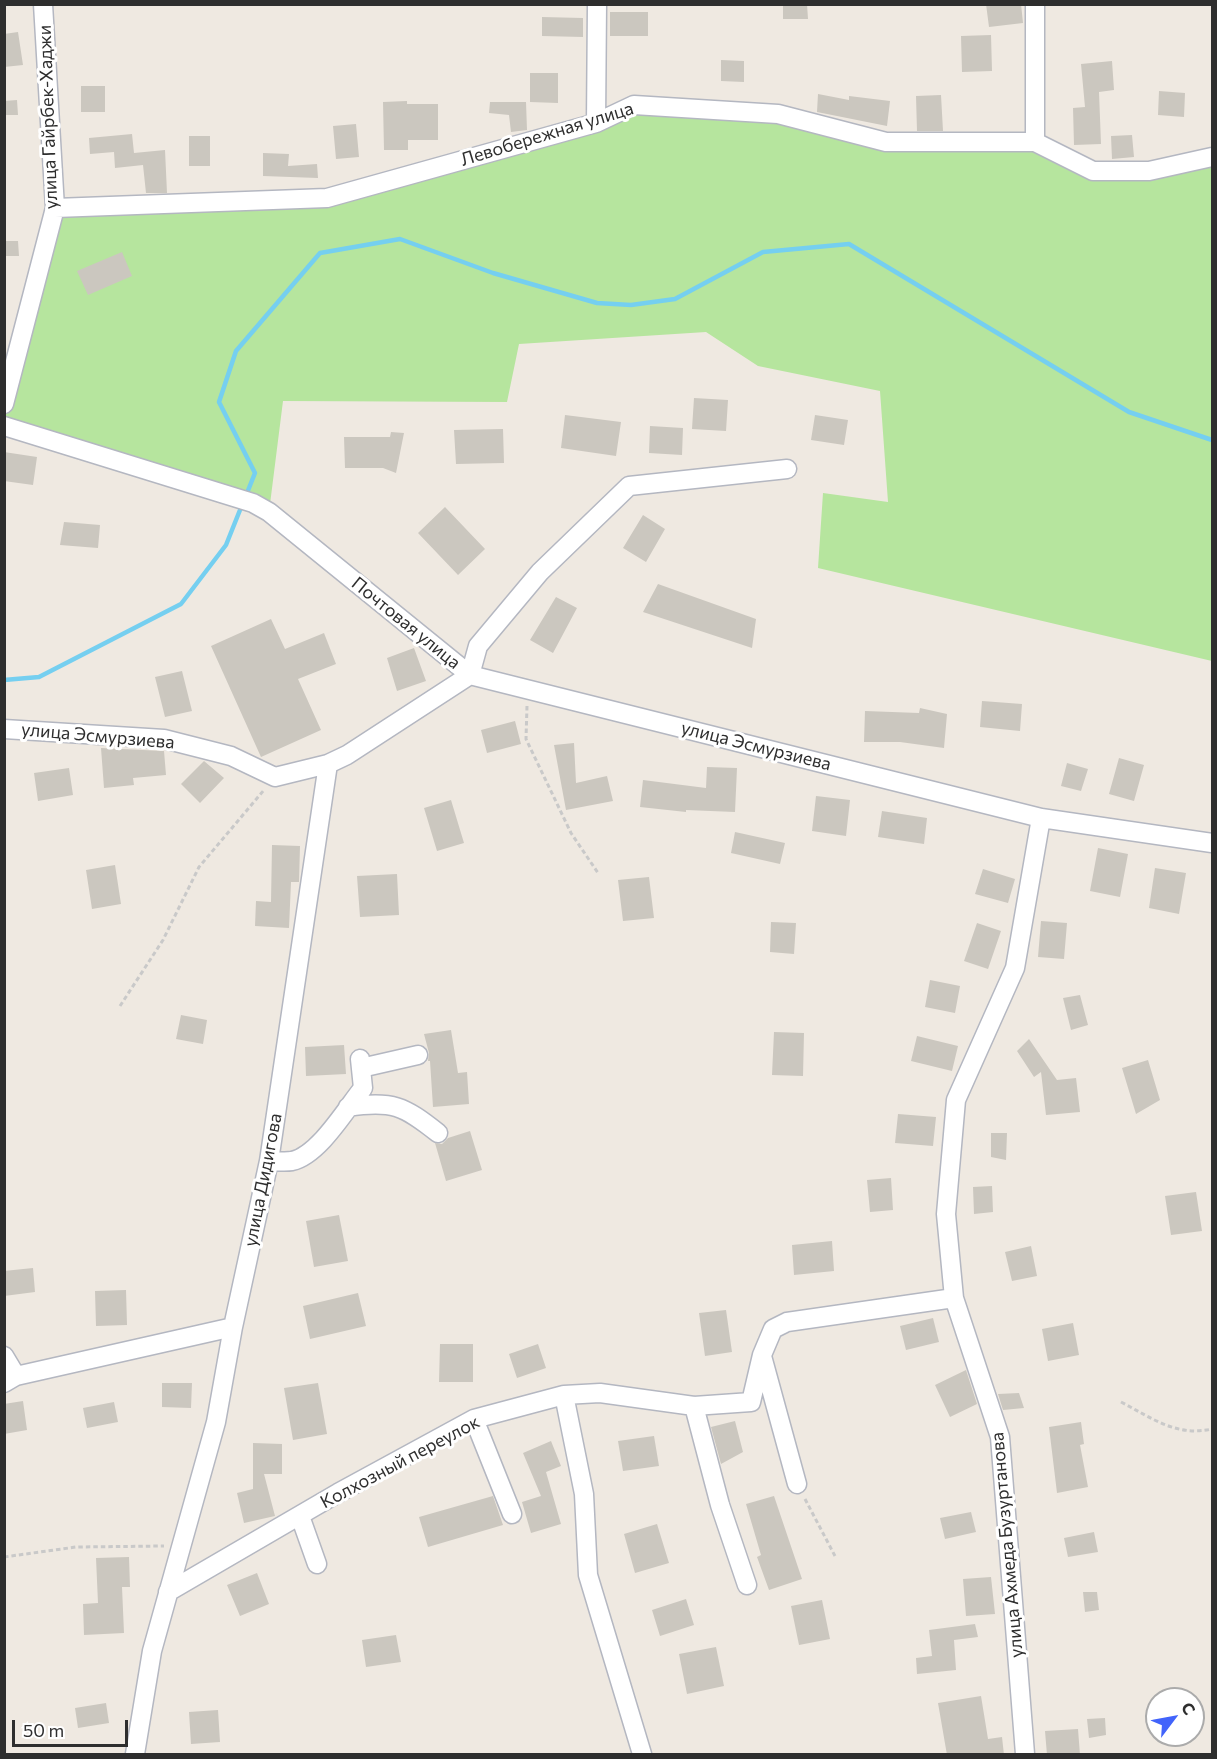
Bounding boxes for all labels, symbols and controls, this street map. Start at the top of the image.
street label: улица Гайрбек-Хаджи [34,24,62,210]
street label: Левобережная улица [458,97,636,171]
street label: Почтовая улица [347,572,465,674]
street label: улица Эсмурзиева [679,717,833,775]
street label: улица Эсмурзиева [20,719,176,753]
street label: улица Дидигова [239,1111,287,1249]
street label: Колхозный переулок [317,1411,483,1513]
street label: улица Ахмеда Бузуртанова [986,1431,1028,1659]
north arrow [1145,1687,1205,1747]
text: С [1178,1699,1200,1718]
scale bar [15,1708,130,1746]
text: 50 m [23,1719,64,1741]

